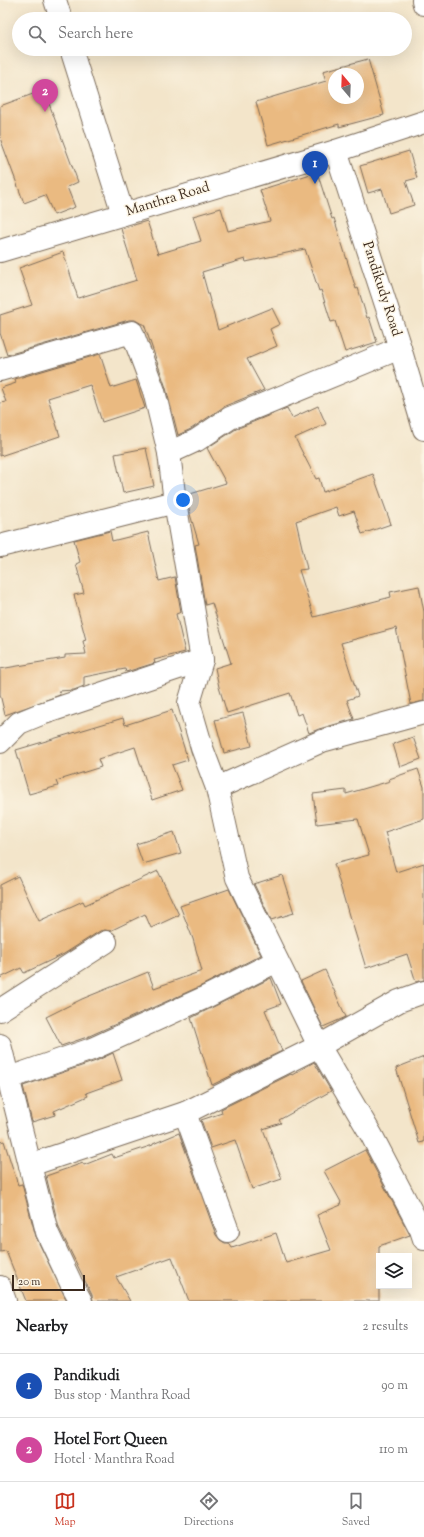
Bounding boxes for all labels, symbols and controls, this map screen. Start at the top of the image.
search box [12,12,412,56]
icon: search [26,23,48,45]
text: Search here [58,24,133,45]
north arrow [328,68,364,104]
pin: 2 [32,79,58,112]
pin: 1 [302,151,328,184]
street label: Manthra Road [124,178,212,222]
street label: Pandikudy Road [356,239,406,339]
your location [173,490,193,510]
map controls [376,1253,412,1289]
button: layers [376,1253,412,1289]
scale bar [12,1273,85,1292]
text: 20 m [18,1274,40,1290]
text: Nearby [16,1315,68,1339]
text: 2 results [363,1318,408,1336]
text: Pandikudi [54,1366,120,1387]
text: 1 [27,1377,31,1395]
text: 90 m [381,1377,408,1395]
text: Bus stop · Manthra Road [54,1387,190,1405]
text: Hotel Fort Queen [54,1430,168,1451]
text: 2 [26,1441,32,1459]
text: 110 m [379,1441,408,1459]
text: Hotel · Manthra Road [54,1451,175,1469]
tab: Map [54,1490,76,1530]
tab: Directions [184,1490,234,1530]
tab: Saved [342,1490,370,1530]

